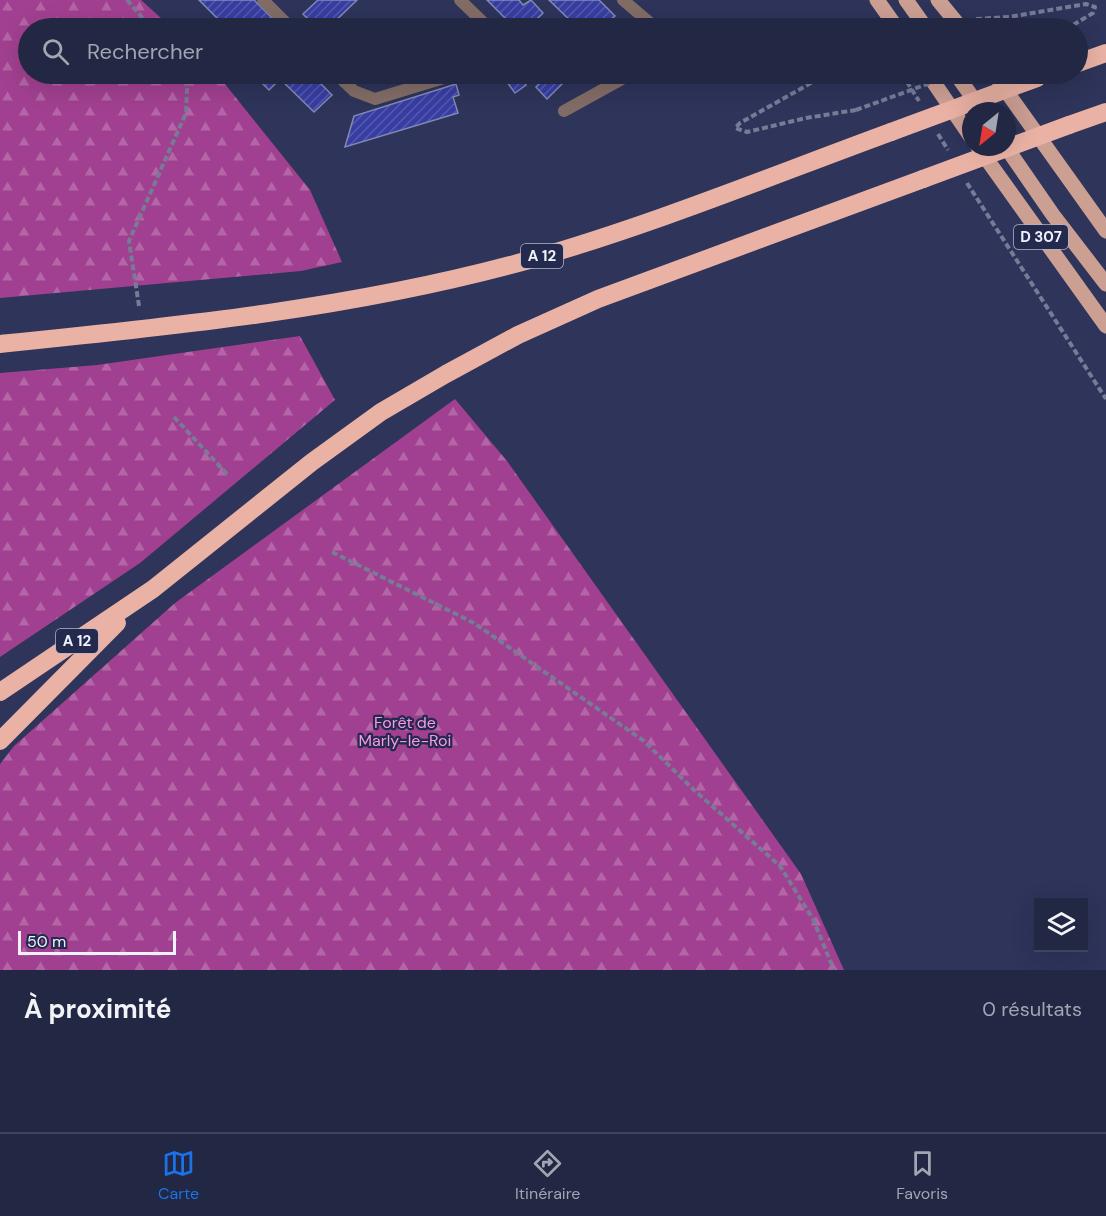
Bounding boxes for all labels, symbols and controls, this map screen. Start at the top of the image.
search box [18,18,1088,84]
icon: search [39,35,72,68]
text: Rechercher [87,37,203,66]
north arrow [962,102,1016,156]
road number: D 307 [1014,225,1068,249]
road number: A 12 [521,244,563,268]
road number: A 12 [56,629,98,653]
park label: Forêt de Marly-le-Roi [359,712,451,751]
map controls [1034,898,1088,952]
button: layers [1034,898,1088,952]
scale bar [18,928,176,956]
text: 50 m [27,931,66,952]
text: À proximité [24,992,171,1026]
text: 0 résultats [982,996,1082,1022]
tab: Carte [158,1147,199,1204]
tab: Itinéraire [515,1147,580,1204]
tab: Favoris [896,1147,948,1204]

